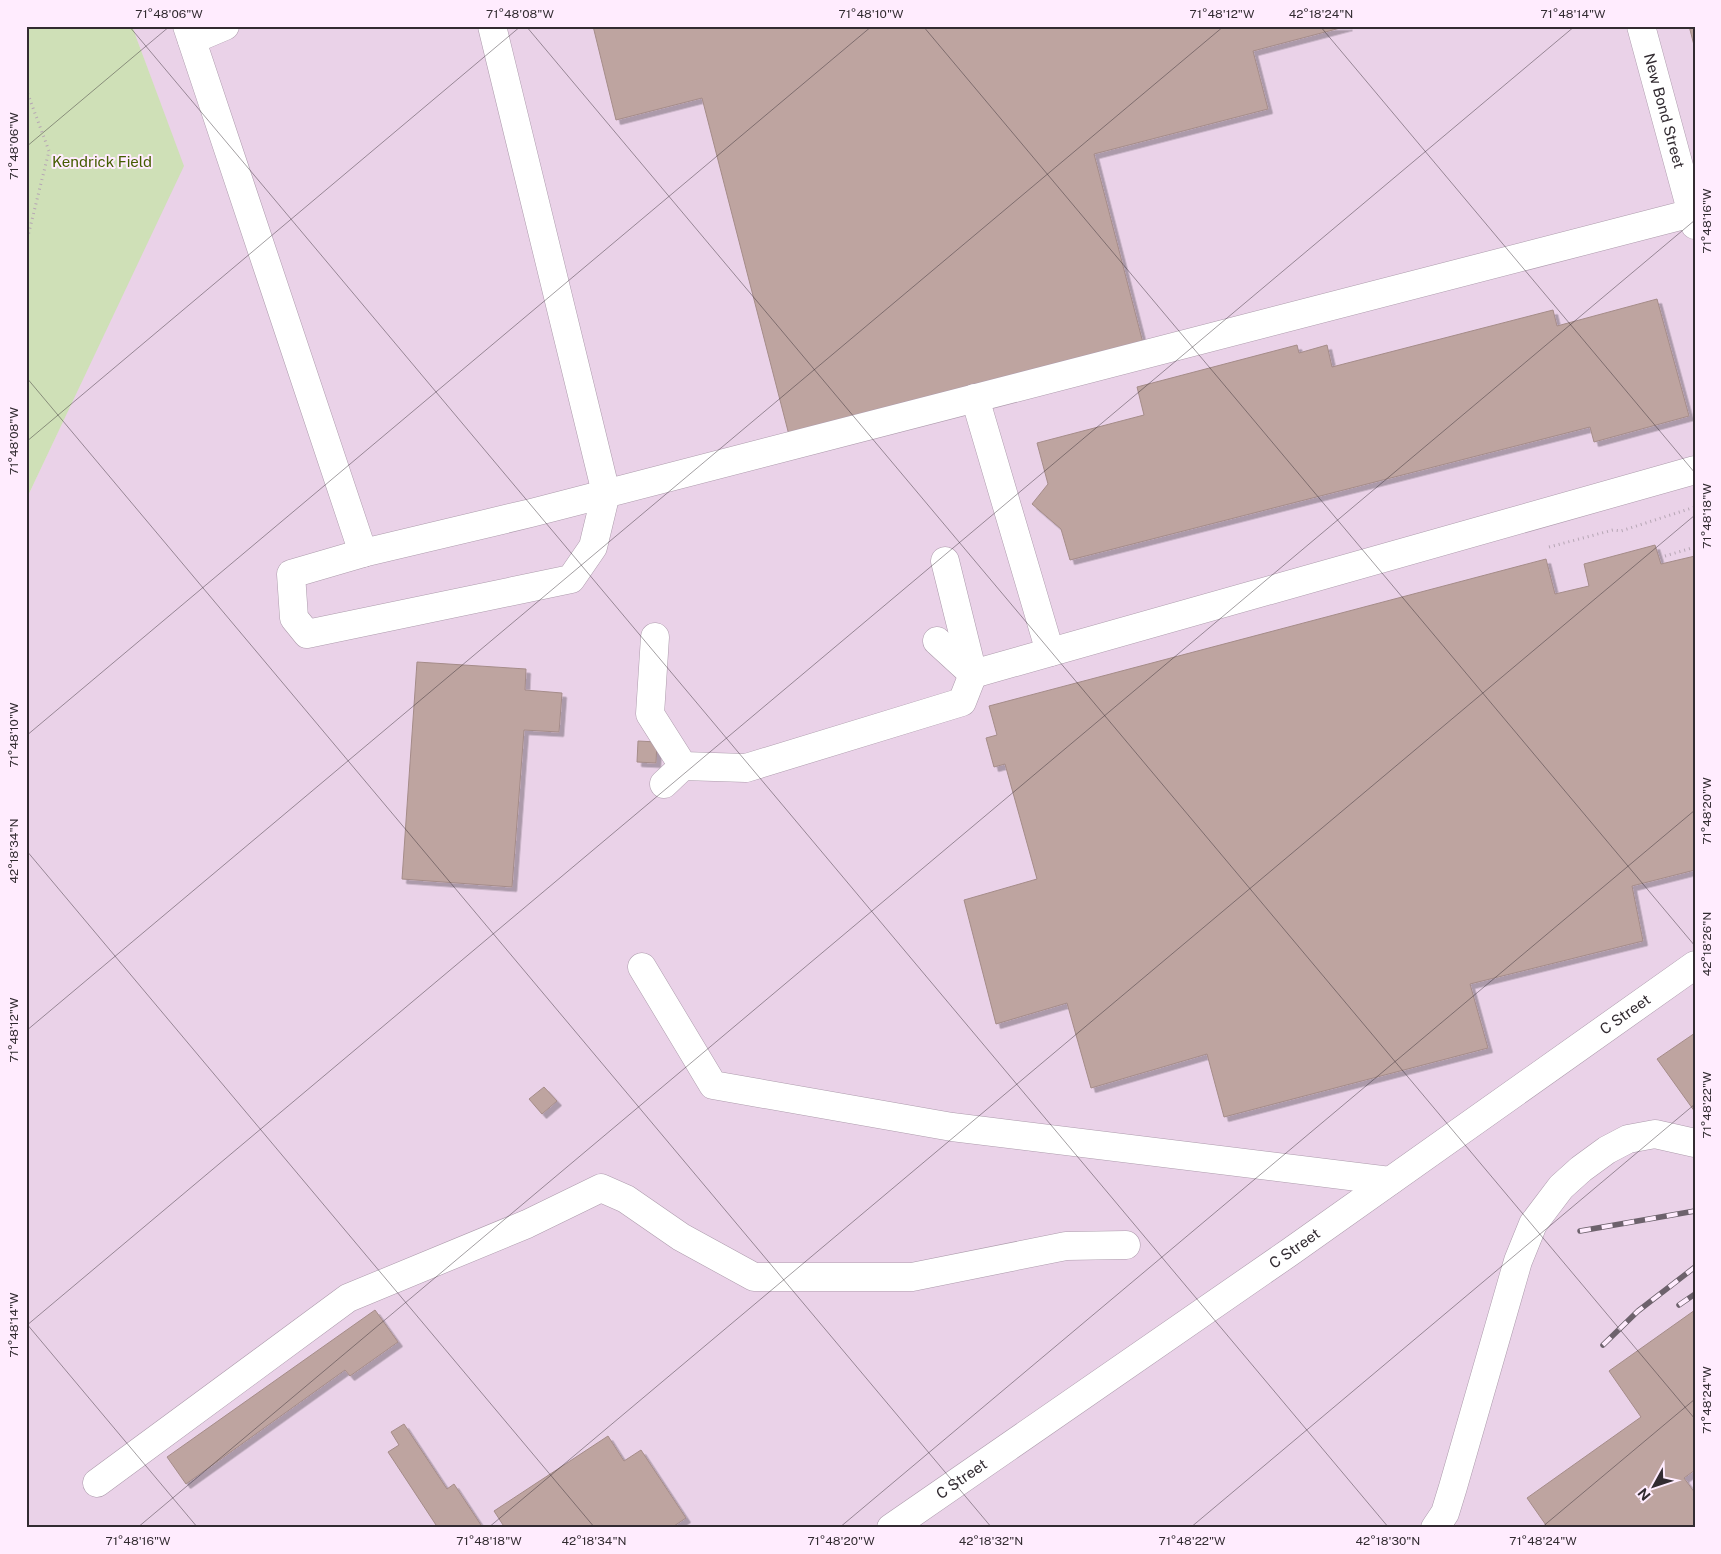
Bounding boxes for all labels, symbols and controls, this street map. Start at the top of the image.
text: 71°48'06"W [135,7,203,21]
text: 71°48'08"W [486,7,554,21]
text: 71°48'10"W [839,7,904,21]
text: 71°48'12"W [1190,7,1255,21]
text: 42°18'24"N [1289,7,1353,21]
text: 71°48'14"W [1540,7,1606,21]
street label: New Bond Street [1641,51,1688,170]
text: 71°48'06"W [7,112,21,180]
park label: Kendrick Field [52,153,152,170]
text: 71°48'16"W [1700,188,1714,254]
text: 71°48'08"W [7,407,21,475]
text: 71°48'18"W [1700,483,1714,549]
text: 71°48'10"W [7,702,21,767]
text: 71°48'20"W [1700,777,1714,845]
text: 42°18'34"N [7,818,21,884]
text: 42°18'26"N [1700,912,1714,976]
street label: C Street [1596,990,1654,1038]
text: 71°48'12"W [7,997,21,1062]
text: 71°48'22"W [1700,1071,1714,1139]
street label: C Street [1266,1224,1323,1272]
text: 71°48'14"W [7,1292,21,1358]
text: 71°48'24"W [1700,1366,1714,1434]
street label: C Street [933,1455,990,1502]
north arrow [1628,1462,1678,1512]
text: N [1634,1485,1654,1504]
text: 71°48'16"W [105,1534,171,1548]
text: 71°48'18"W [456,1534,522,1548]
text: 42°18'34"N [561,1534,627,1548]
text: 71°48'20"W [807,1534,875,1548]
text: 42°18'32"N [959,1534,1023,1548]
text: 71°48'22"W [1158,1534,1226,1548]
text: 42°18'30"N [1356,1534,1420,1548]
text: 71°48'24"W [1509,1534,1577,1548]

